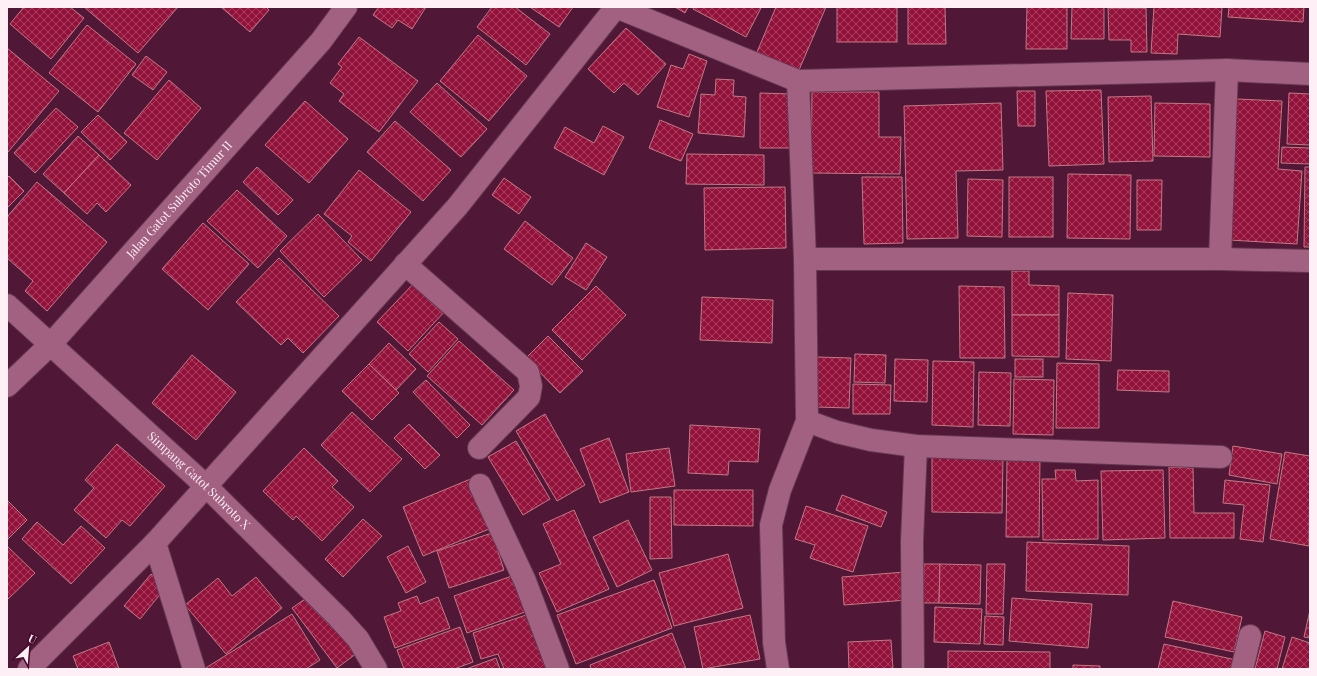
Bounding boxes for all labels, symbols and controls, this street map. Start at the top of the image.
street label: Jalan Gatot Subroto Timur II [122,137,235,262]
street label: Simpang Gatot Subroto X [145,428,254,533]
north arrow [8,628,48,668]
text: U [26,630,40,647]

